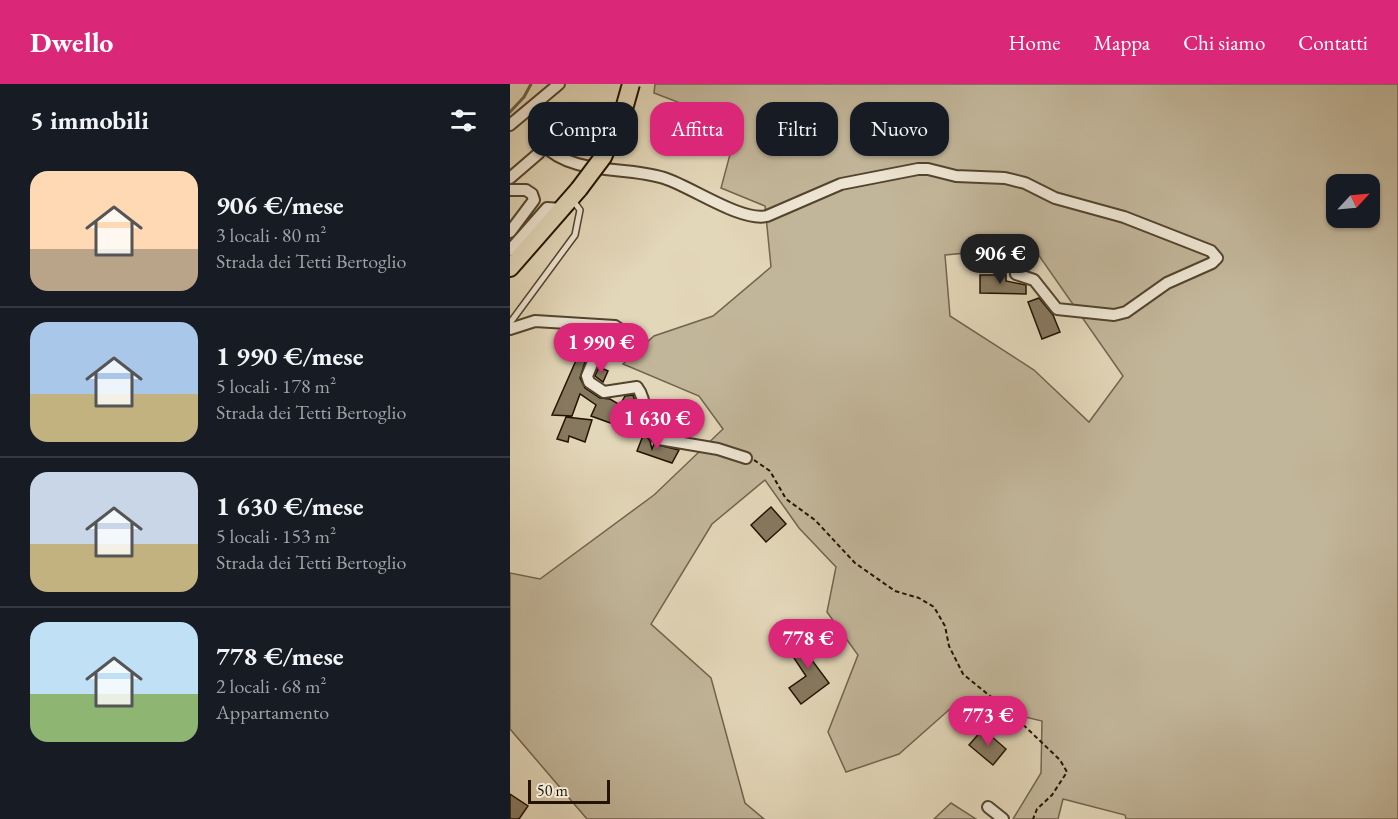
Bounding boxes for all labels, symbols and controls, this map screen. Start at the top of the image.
text: Dwello [30,24,113,60]
text: Home [1009,29,1061,56]
text: Mappa [1094,29,1150,56]
text: Chi siamo [1183,29,1265,56]
text: Contatti [1298,29,1368,56]
chip: Compra [528,102,638,156]
chip: Affitta [650,102,744,156]
chip: Filtri [756,102,838,156]
chip: Nuovo [850,102,949,156]
text: 5 immobili [30,103,149,137]
icon: filters [447,104,480,137]
north arrow [1326,174,1380,228]
map controls [1326,174,1380,228]
text: 906 €/mese [216,188,344,222]
icon: home [78,195,150,267]
text: 3 locali · 80 m² [216,222,327,248]
pin: 906 € [958,234,1042,285]
text: 906 € [974,240,1026,266]
text: Strada dei Tetti Bertoglio [216,248,406,274]
pin: 1 990 € [546,323,656,374]
text: 1 990 € [568,329,634,355]
text: 1 990 €/mese [216,339,364,373]
icon: home [78,346,150,418]
text: 5 locali · 178 m² [216,373,336,399]
text: Strada dei Tetti Bertoglio [216,399,406,425]
pin: 1 630 € [602,399,712,450]
text: 1 630 € [624,405,690,431]
text: 1 630 €/mese [216,489,364,523]
icon: home [78,496,150,568]
text: 5 locali · 153 m² [216,523,336,549]
text: Strada dei Tetti Bertoglio [216,549,406,575]
pin: 778 € [766,619,850,670]
text: 778 € [782,625,834,651]
text: 778 €/mese [216,639,344,673]
icon: home [78,646,150,718]
text: 2 locali · 68 m² [216,673,327,699]
pin: 773 € [946,696,1030,747]
text: Appartamento [216,699,329,725]
text: 773 € [962,702,1014,728]
scale bar [528,777,610,804]
text: 50 m [537,780,568,801]

